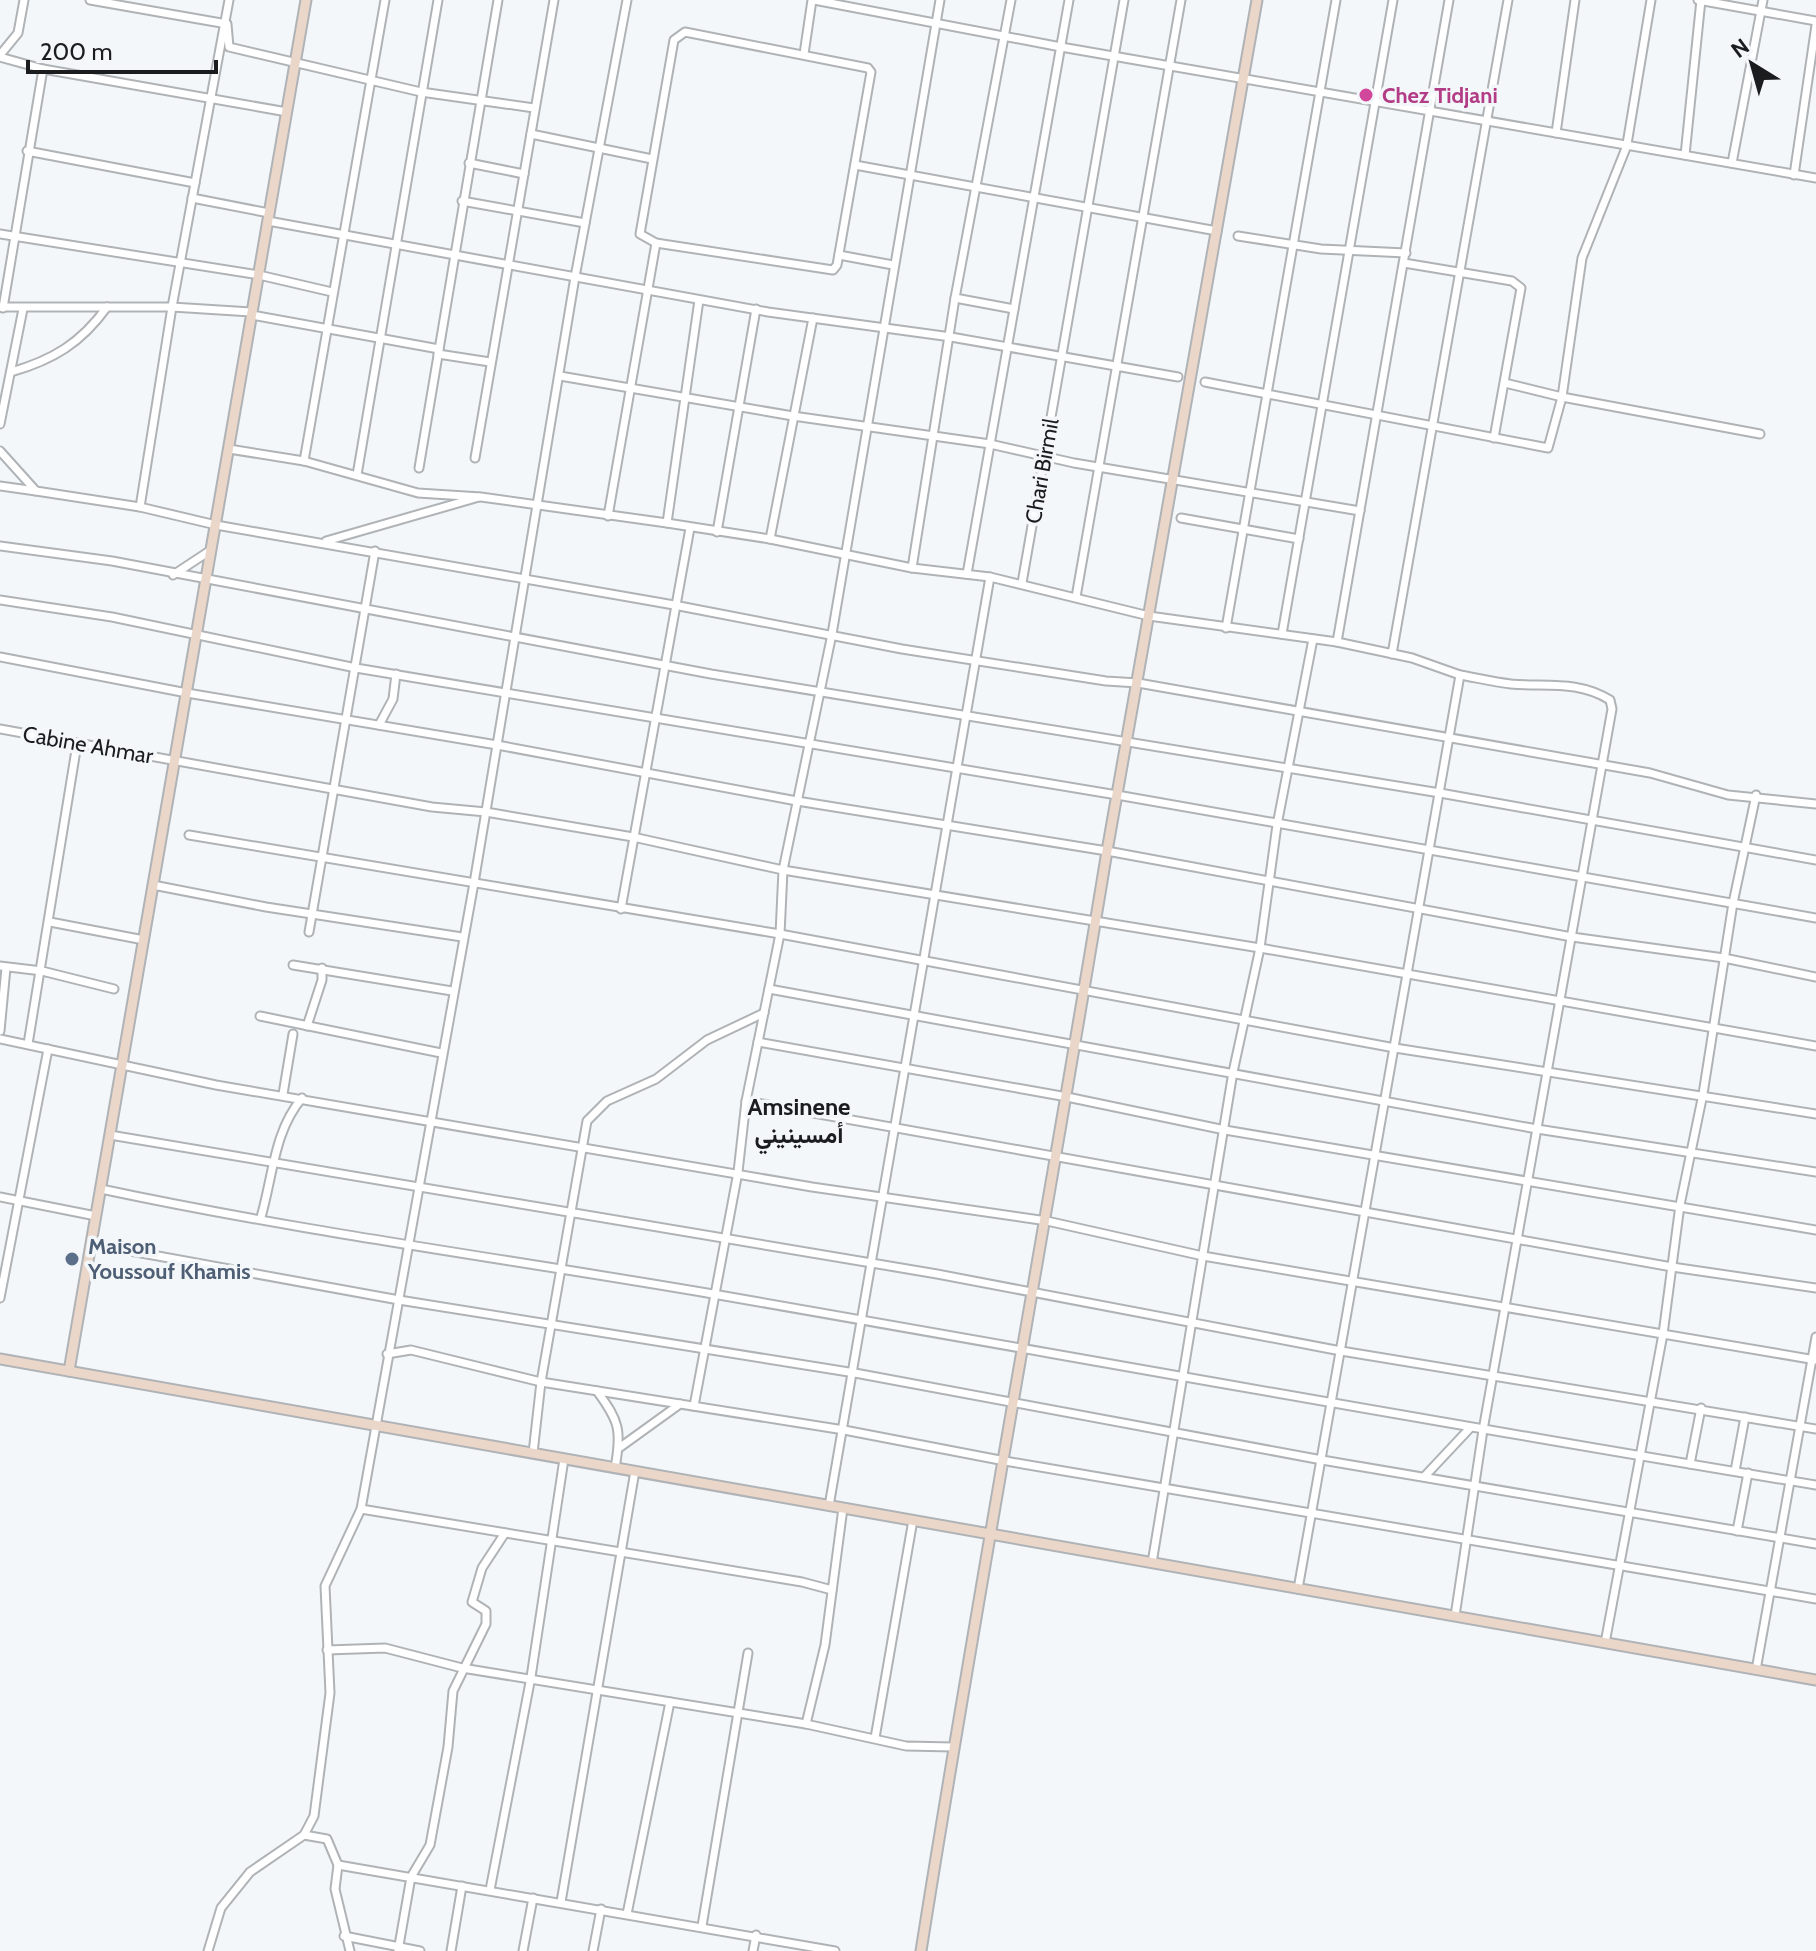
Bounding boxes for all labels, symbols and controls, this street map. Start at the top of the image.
scale bar [28,24,216,74]
north arrow [1712,24,1792,104]
text: N [1726,33,1755,64]
text: 200 m [40,37,113,66]
place label: Chez Tidjani [1382,82,1498,109]
marker: Chez Tidjani [1357,86,1375,104]
street label: Chari Birmil [1019,415,1065,526]
street label: Cabine Ahmar [21,720,155,770]
district label: Amsinene أمسينيني [748,1092,851,1155]
place label: Maison Youssouf Khamis [87,1233,250,1285]
marker: Maison Youssouf Khamis [63,1250,81,1268]

